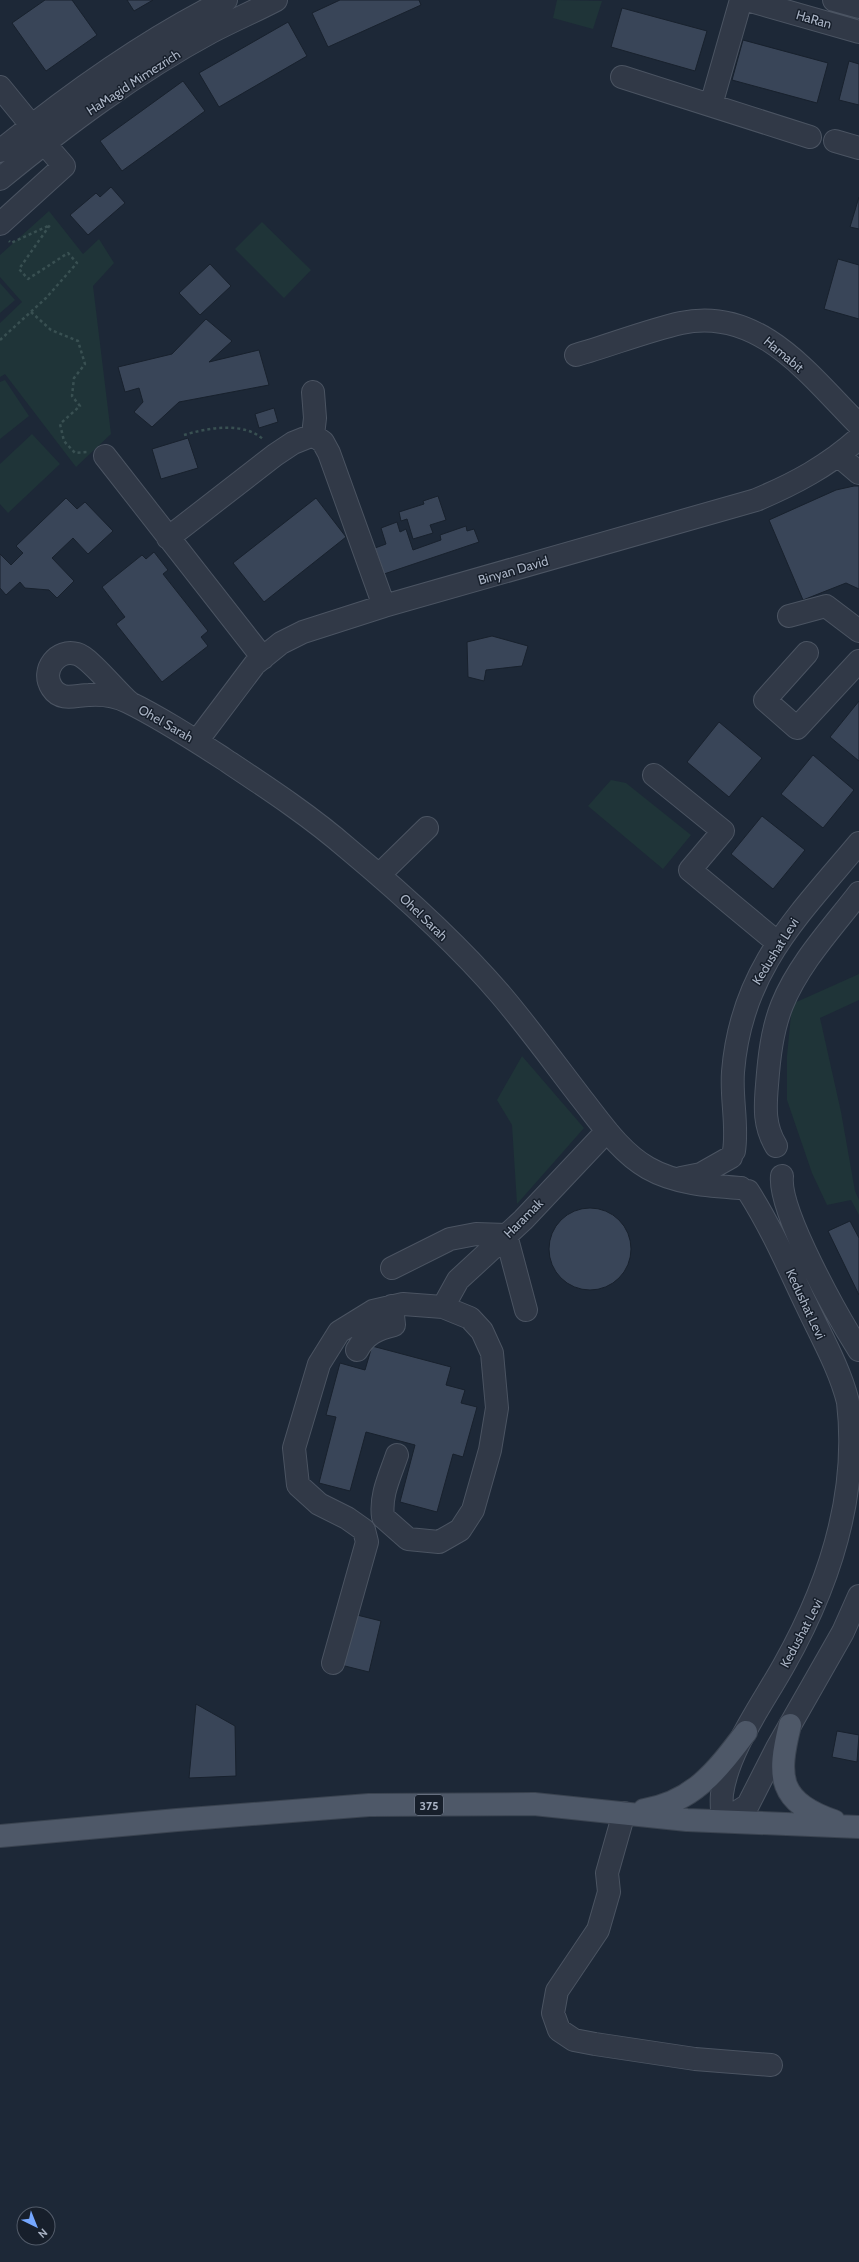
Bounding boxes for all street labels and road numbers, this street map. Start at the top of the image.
street label: HaRan [794,6,834,32]
street label: HaMagid Mimezrich [83,46,183,118]
street label: Hamabit [761,333,808,376]
street label: Binyan David [476,552,550,588]
street label: Ohel Sarah [136,701,196,745]
street label: Ohel Sarah [397,890,451,944]
street label: Kedushat Levi [748,915,802,987]
street label: Haramak [500,1195,546,1241]
street label: Kedushat Levi [783,1266,829,1342]
street label: Kedushat Levi [776,1596,826,1670]
road number: 375 [415,1795,443,1815]

